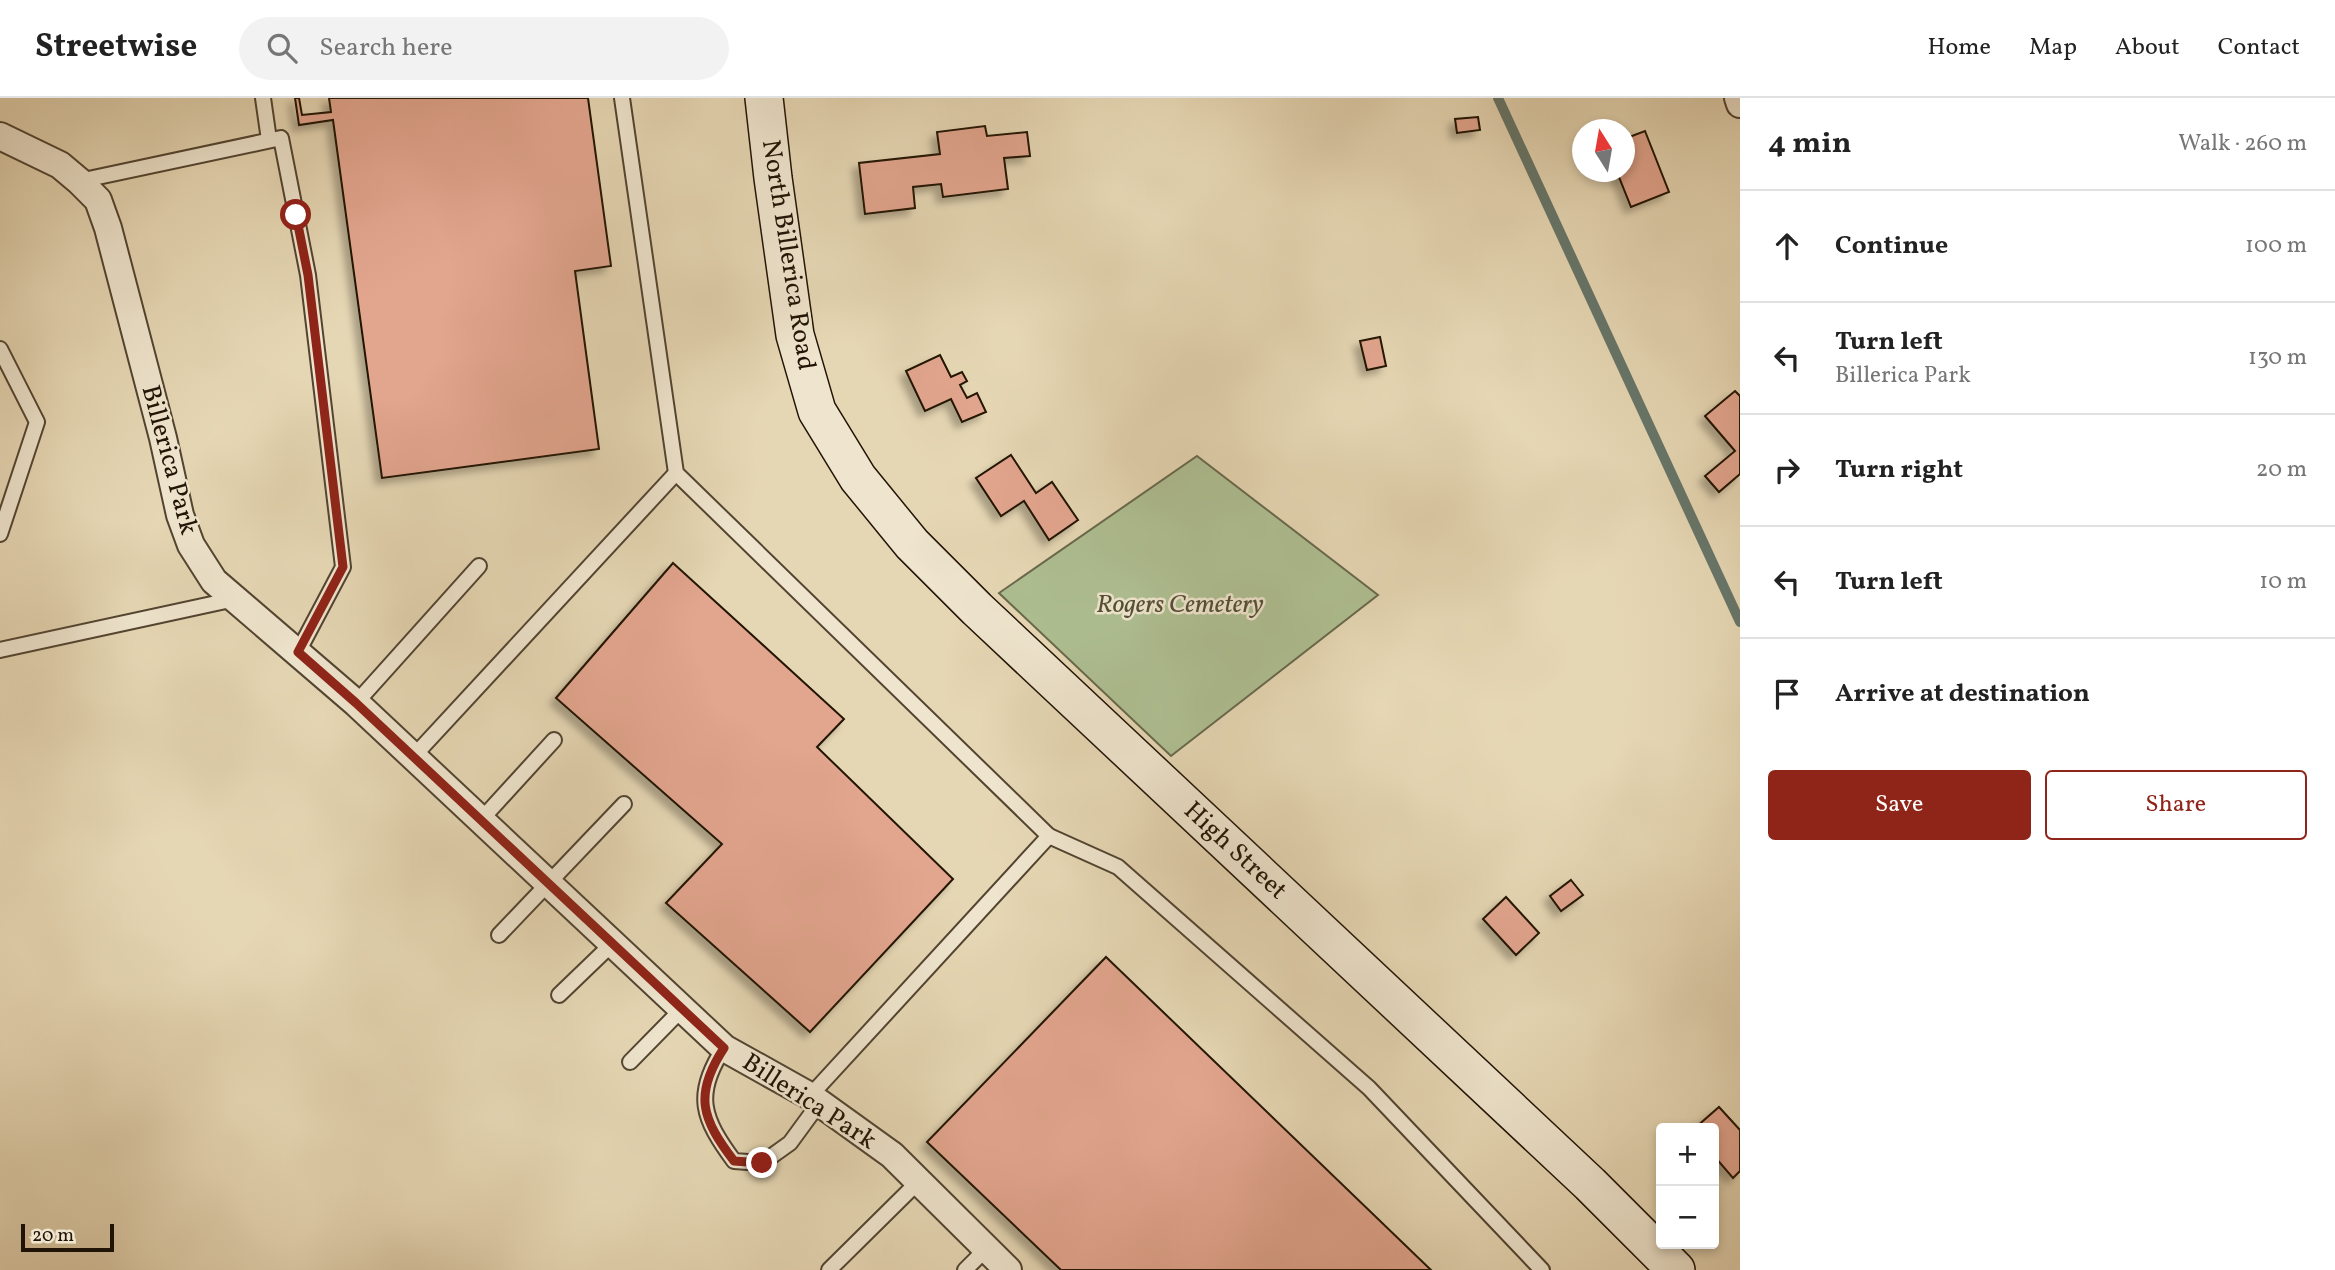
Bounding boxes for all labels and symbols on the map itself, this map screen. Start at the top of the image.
north arrow [1572,119,1635,182]
street label: North Billerica Road [752,137,824,373]
route start [280,199,311,230]
street label: Billerica Park [132,381,206,539]
park label: Rogers Cemetery [1096,587,1264,623]
street label: High Street [1175,794,1295,908]
street label: Billerica Park [735,1045,883,1159]
route end [746,1147,777,1178]
scale bar [21,1221,114,1253]

